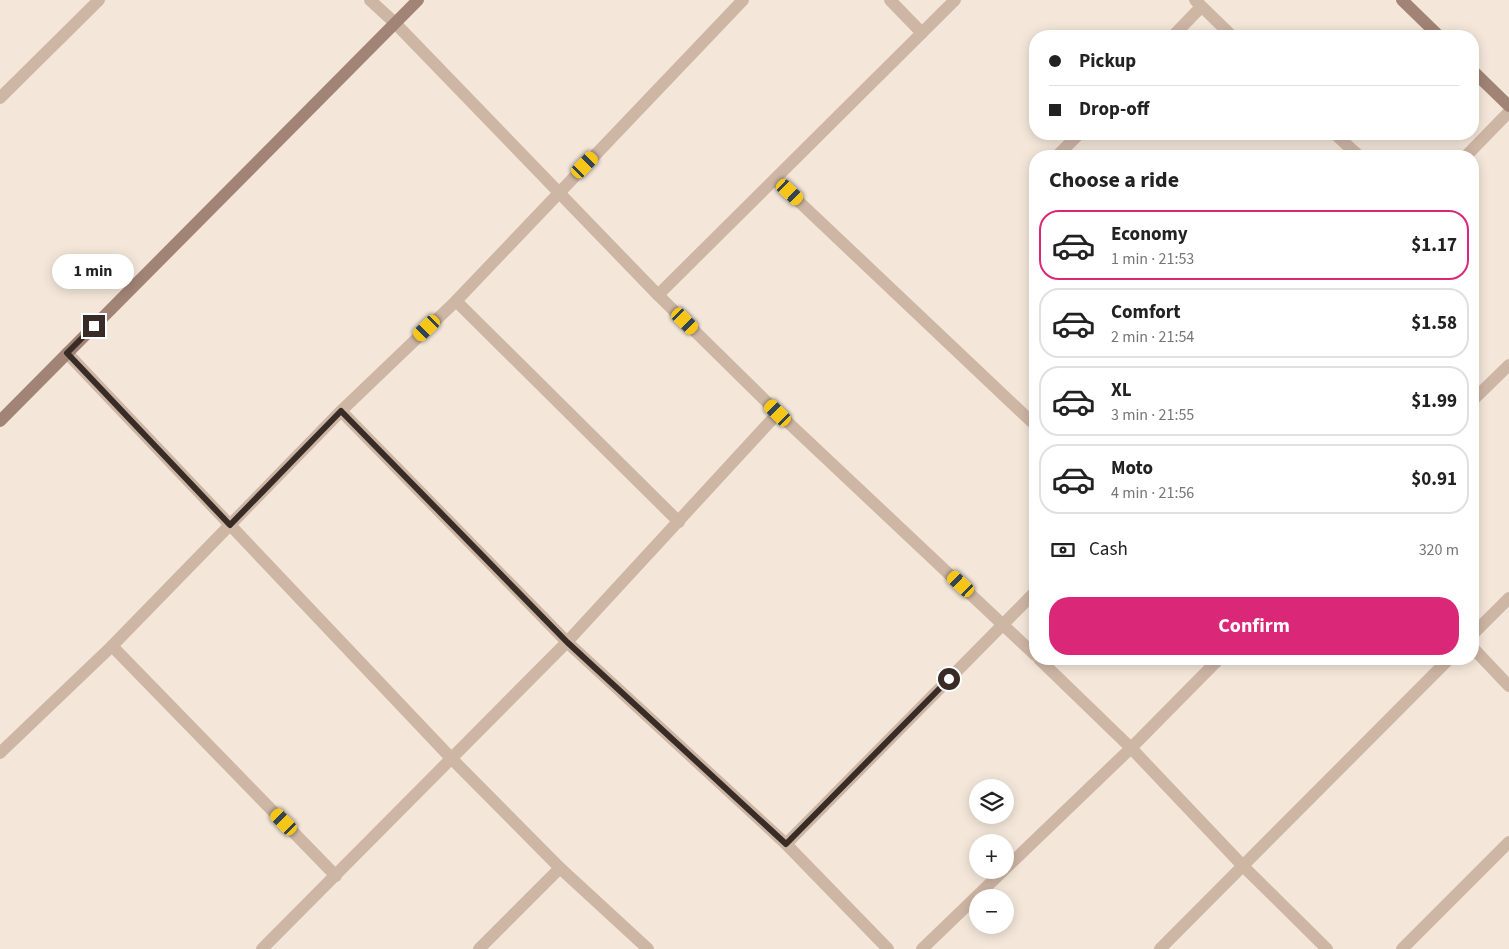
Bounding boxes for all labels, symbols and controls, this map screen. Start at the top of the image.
text: Pickup [1079,48,1136,75]
text: Drop-off [1079,96,1149,123]
car [569,149,600,181]
text: Choose a ride [1049,164,1179,196]
car [773,176,806,208]
text: Economy [1111,221,1188,248]
icon: car [1051,223,1096,268]
text: $1.17 [1411,232,1457,259]
text: 1 min · 21:53 [1111,248,1194,270]
callout: 1 min [53,254,135,288]
text: 1 min [74,260,112,282]
text: Comfort [1111,299,1181,326]
icon: car [1051,301,1096,346]
car [669,305,700,337]
text: $1.58 [1411,310,1457,337]
car [410,312,443,344]
route end [83,315,105,337]
text: 2 min · 21:54 [1111,326,1194,348]
text: XL [1111,377,1132,404]
icon: car [1051,379,1096,424]
text: $1.99 [1411,388,1457,415]
car [762,397,793,429]
text: 3 min · 21:55 [1111,404,1194,426]
text: Moto [1111,455,1153,482]
icon: car [1051,457,1096,502]
text: $0.91 [1411,466,1457,493]
text: 4 min · 21:56 [1111,482,1194,504]
icon: cash [1049,536,1077,564]
text: Cash [1089,536,1128,563]
text: 320 m [1419,539,1459,561]
car [944,568,977,600]
button: Confirm [1049,597,1459,655]
route start [938,668,960,690]
map controls [969,779,1014,934]
button: layers [969,779,1014,824]
car [268,806,299,838]
button: + [969,834,1014,879]
button: − [969,889,1014,934]

